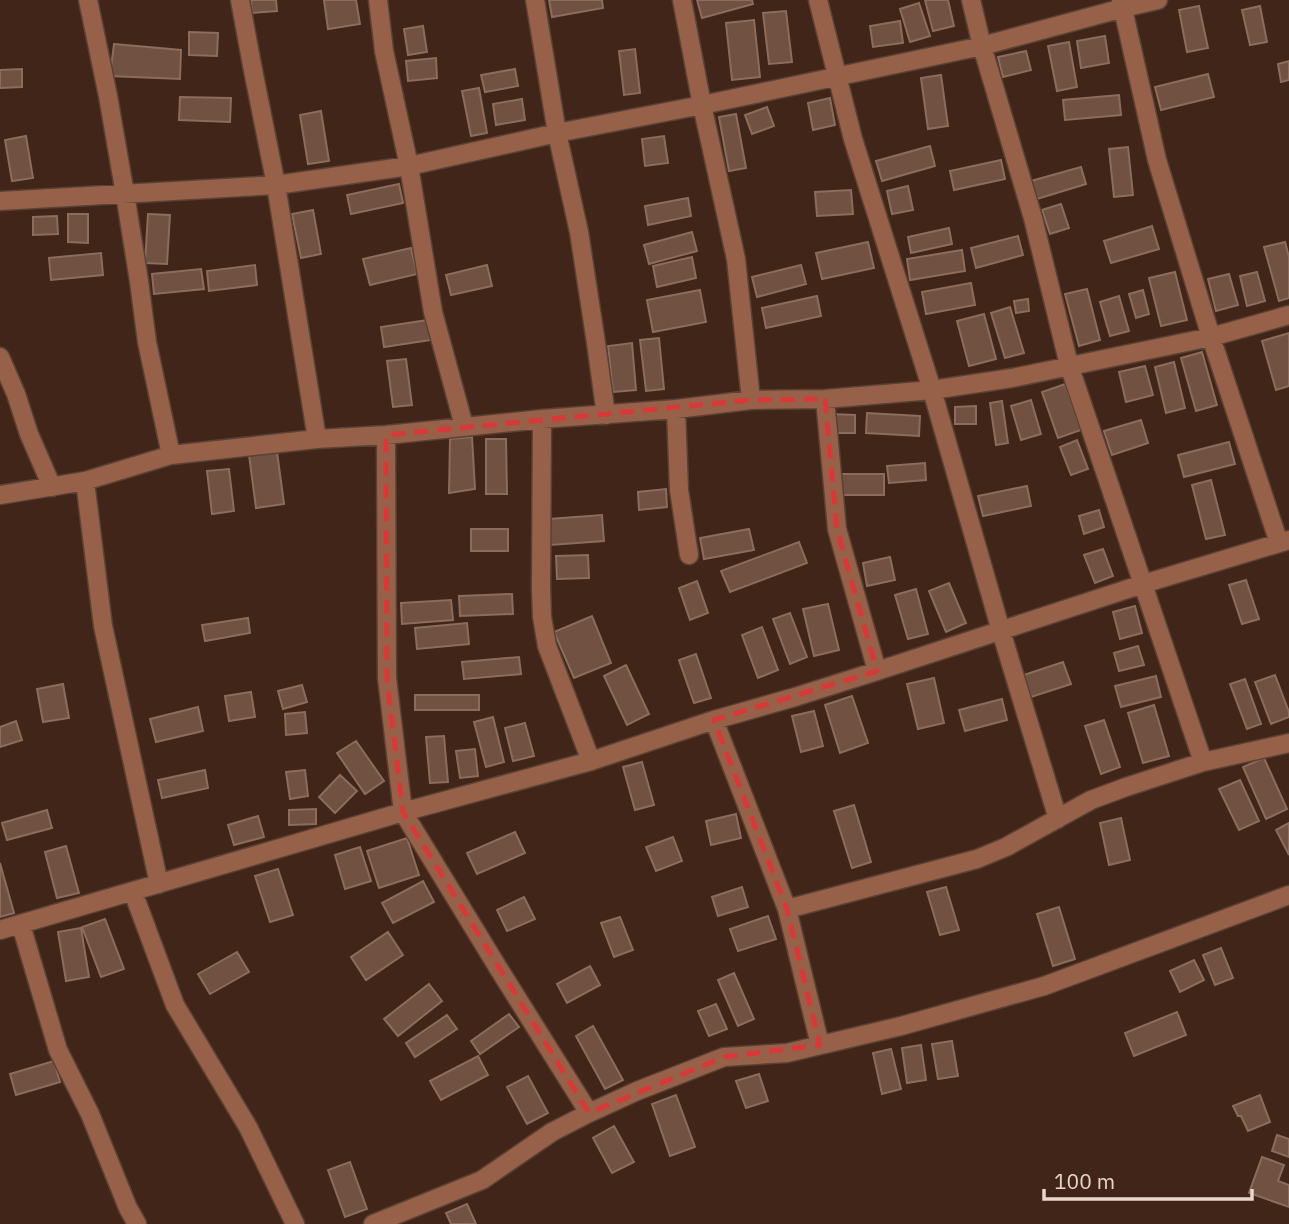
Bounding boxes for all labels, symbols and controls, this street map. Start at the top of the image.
scale bar [1044,1158,1252,1202]
text: 100 m [1054,1167,1115,1195]

